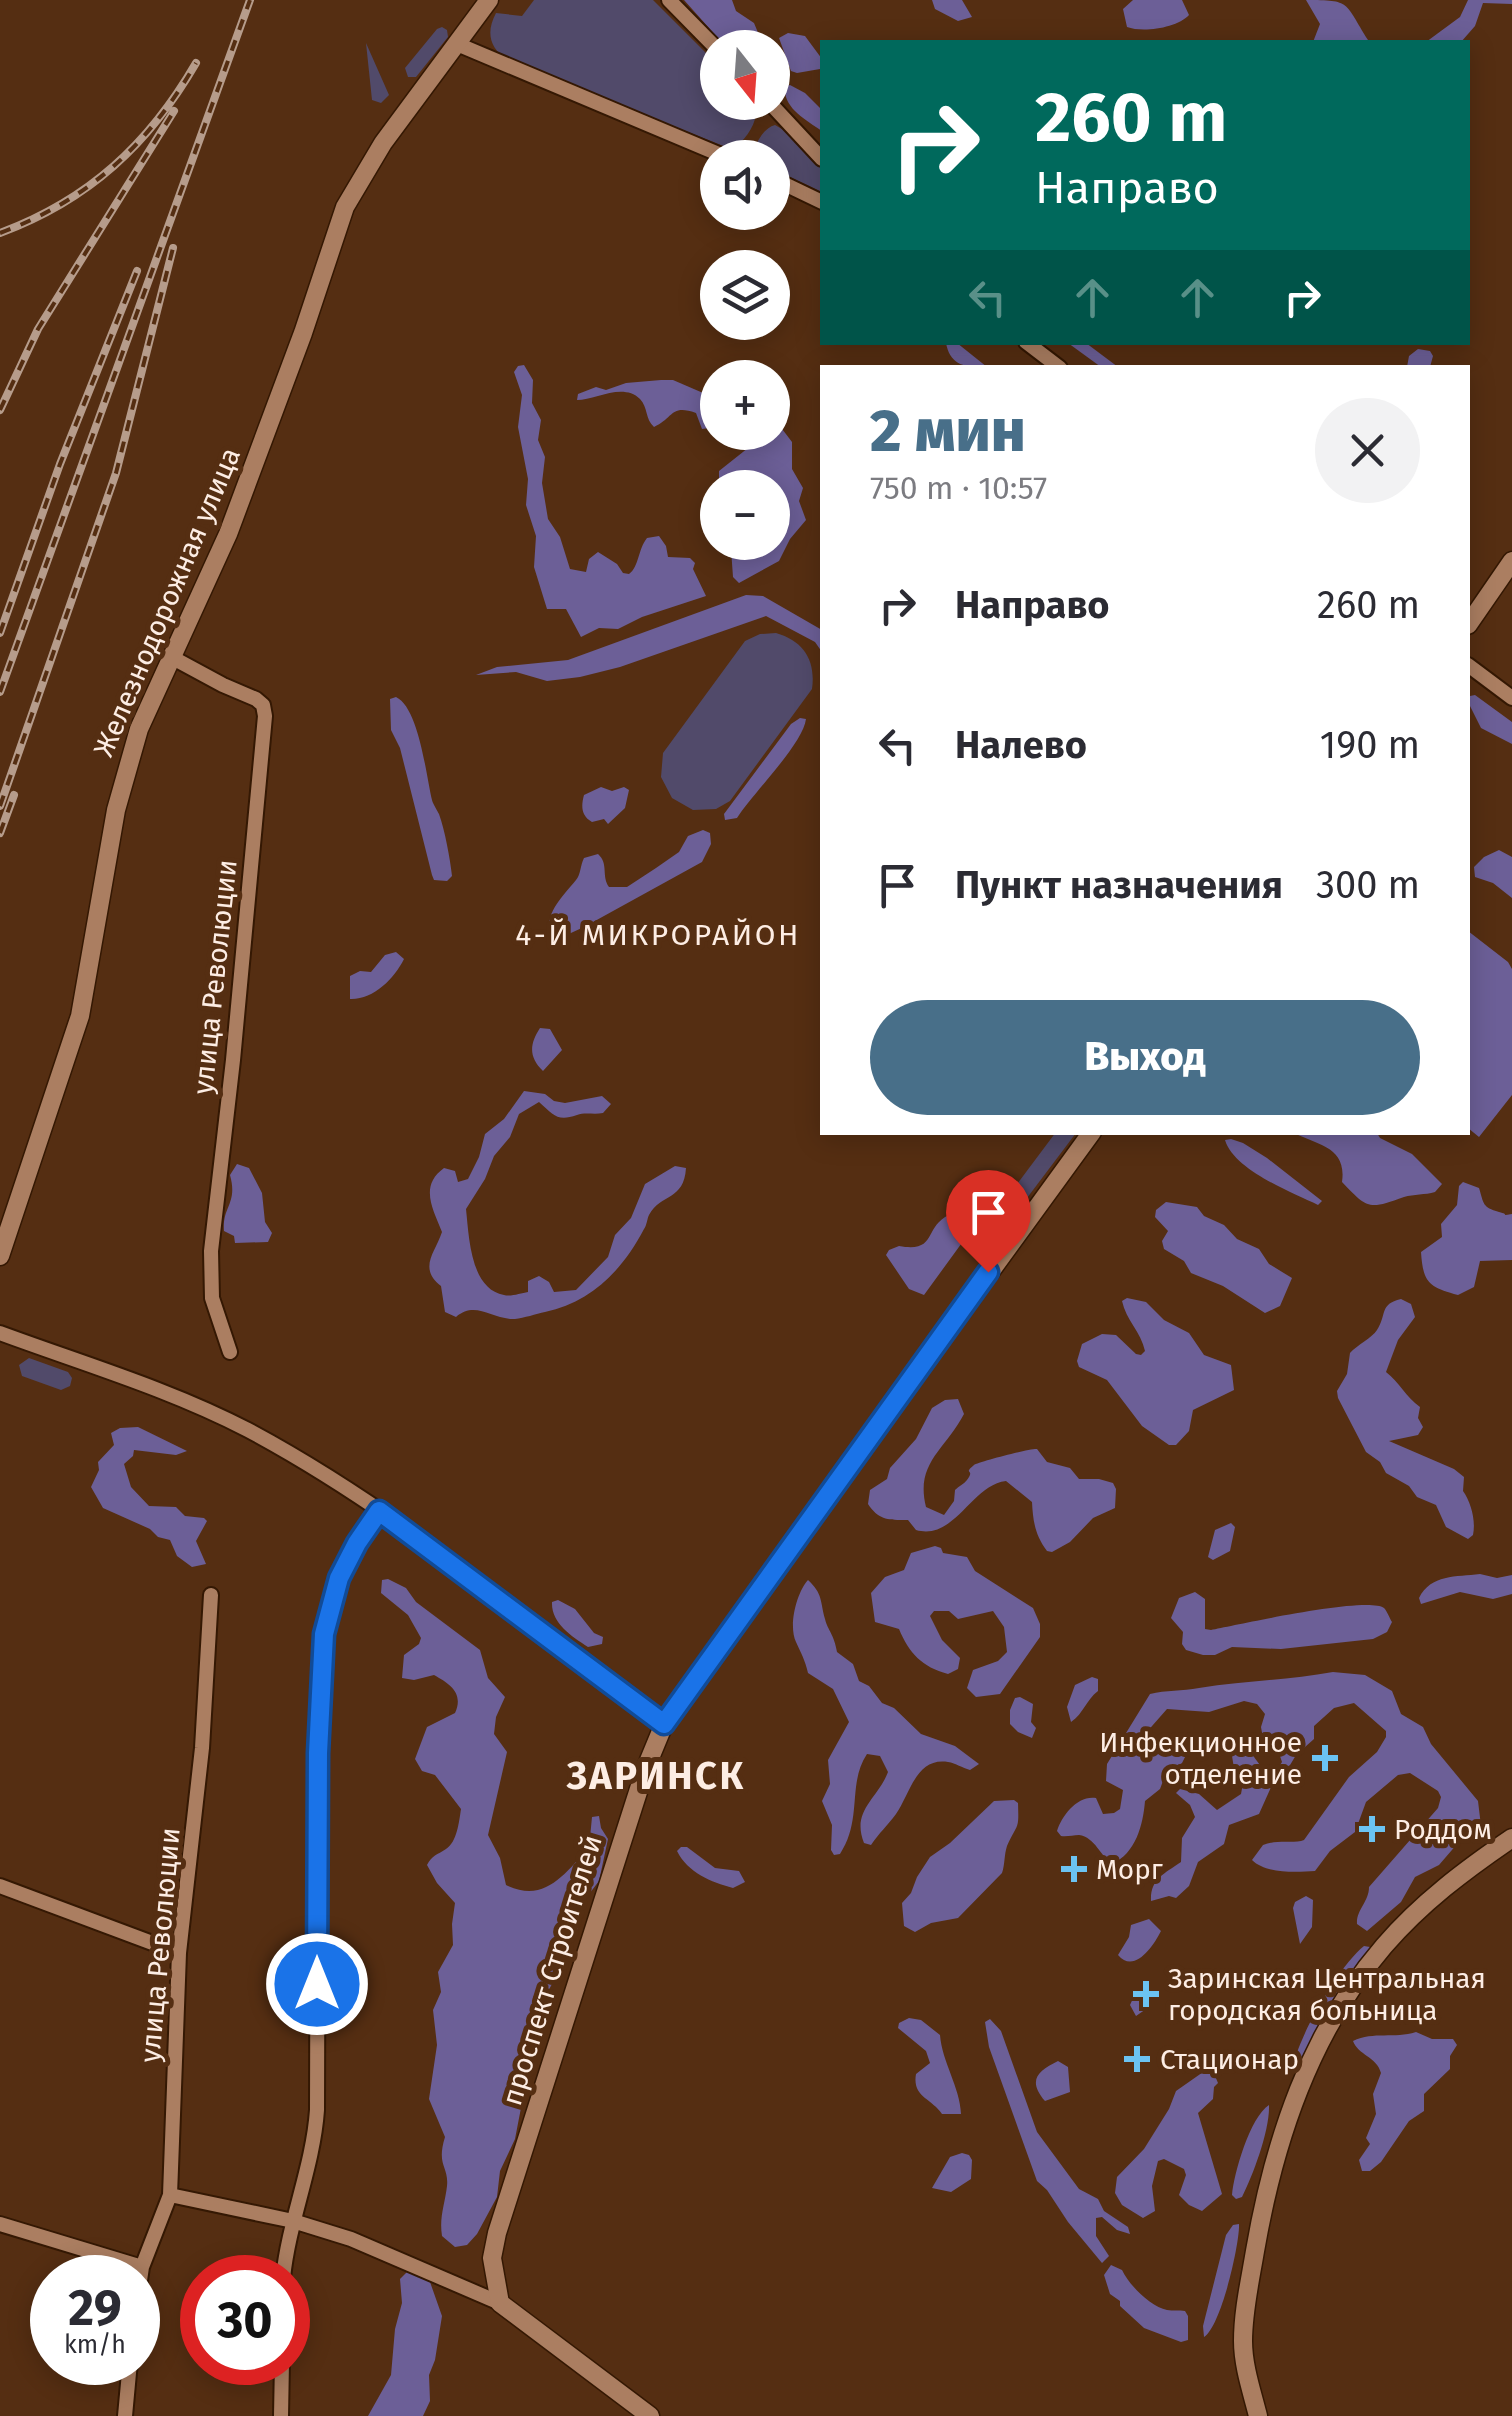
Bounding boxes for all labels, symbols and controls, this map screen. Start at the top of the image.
north arrow [700,30,790,120]
map controls [700,30,790,560]
text: 260 m [1035,76,1227,160]
icon: right [870,80,1000,210]
button: sound [700,140,790,230]
text: Направо [1035,161,1219,215]
button: layers [700,250,790,340]
icon: left [960,270,1015,325]
icon: ahead [1065,270,1120,325]
icon: ahead [1170,270,1225,325]
icon: right [1275,270,1330,325]
button: + [700,360,790,450]
text: 2 мин [870,395,1026,467]
button: close [1315,398,1420,503]
street label: Железнодорожная улица [87,443,247,761]
text: 750 m · 10:57 [870,469,1047,507]
button: − [700,470,790,560]
icon: right [870,578,925,633]
text: Направо [955,582,1109,628]
text: 260 m [1317,582,1420,628]
icon: left [870,718,925,773]
text: Налево [955,722,1087,768]
text: 190 m [1320,722,1420,768]
street label: улица Революции [186,858,244,1096]
icon: arrive [870,858,925,913]
text: Пункт назначения [955,862,1283,908]
text: 300 m [1316,862,1420,908]
district label: 4-Й МИКРОРАЙОН [515,917,801,953]
button: Выход [870,1000,1420,1115]
pin [946,1170,1031,1273]
icon: arrive [961,1185,1016,1240]
place label: Инфекционное отделение [1099,1726,1302,1791]
marker: Инфекционное отделение [1312,1745,1338,1771]
district label: ЗАРИНСК [565,1753,746,1799]
place label: Роддом [1394,1813,1492,1846]
marker: Роддом [1359,1816,1385,1842]
street label: улица Революции [133,1826,187,2064]
street label: проспект Строителей [495,1831,609,2109]
place label: Морг [1096,1853,1163,1886]
marker: Морг [1061,1856,1087,1882]
position arrow [265,1932,369,2036]
place label: Заринская Центральная городская больница [1168,1962,1486,2027]
marker: Заринская Центральная городская больница [1133,1981,1159,2007]
place label: Стационар [1160,2043,1299,2076]
marker: Стационар [1124,2046,1150,2072]
speed limit sign: 30 [180,2255,310,2385]
text: 29 [68,2278,122,2338]
text: km/h [64,2330,126,2360]

